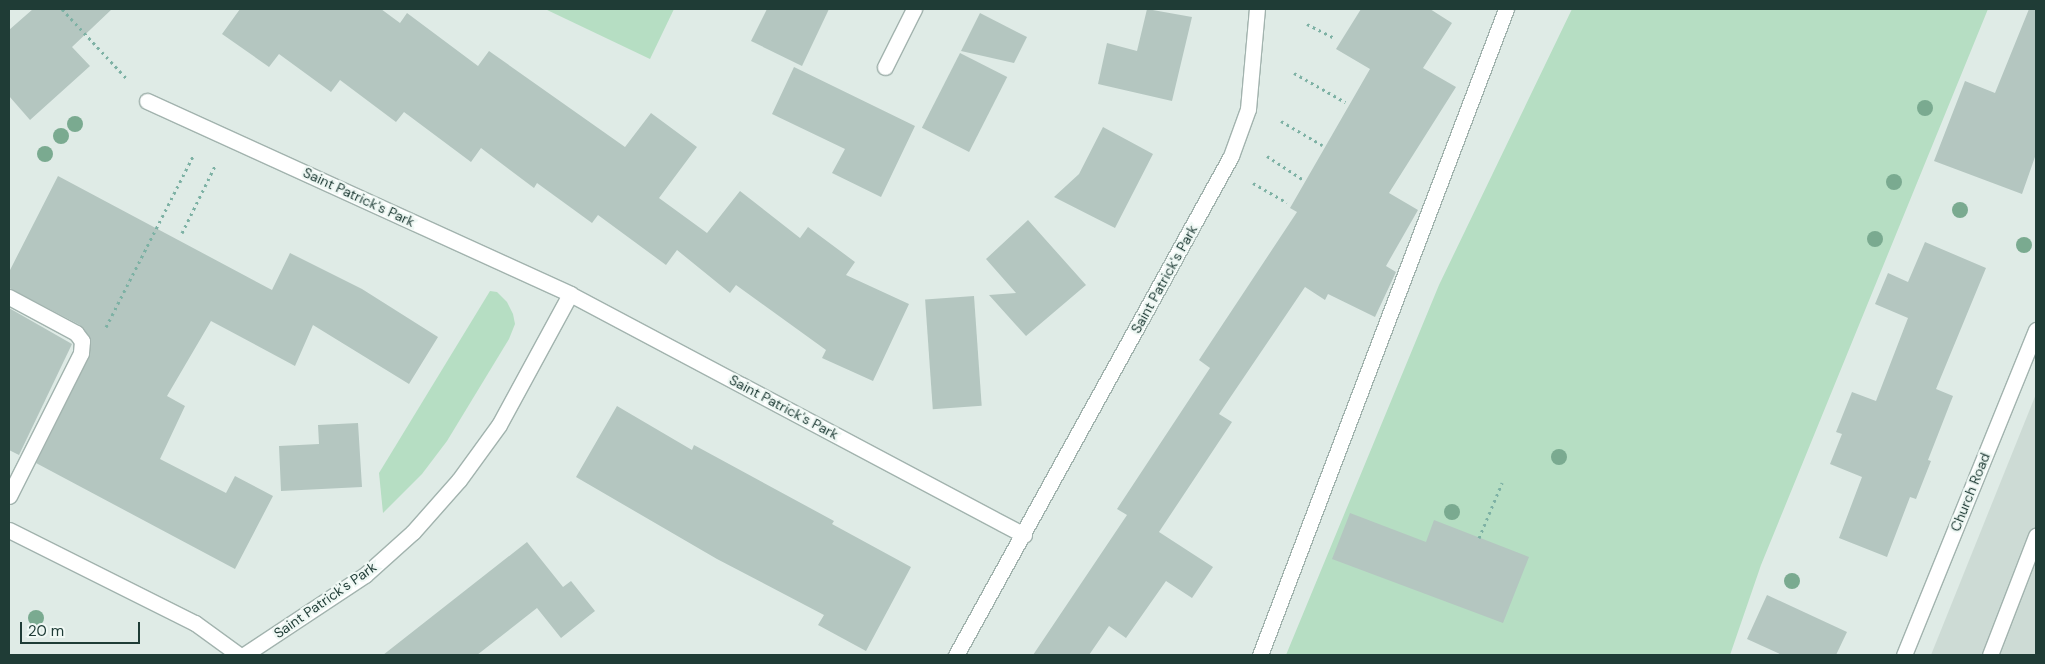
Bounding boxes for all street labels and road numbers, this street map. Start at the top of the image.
street label: Saint Patrick's Park [300,164,418,230]
street label: Saint Patrick's Park [1127,222,1201,336]
street label: Saint Patrick's Park [727,371,841,443]
street label: Church Road [1947,450,1993,534]
street label: Saint Patrick's Park [271,558,379,642]

